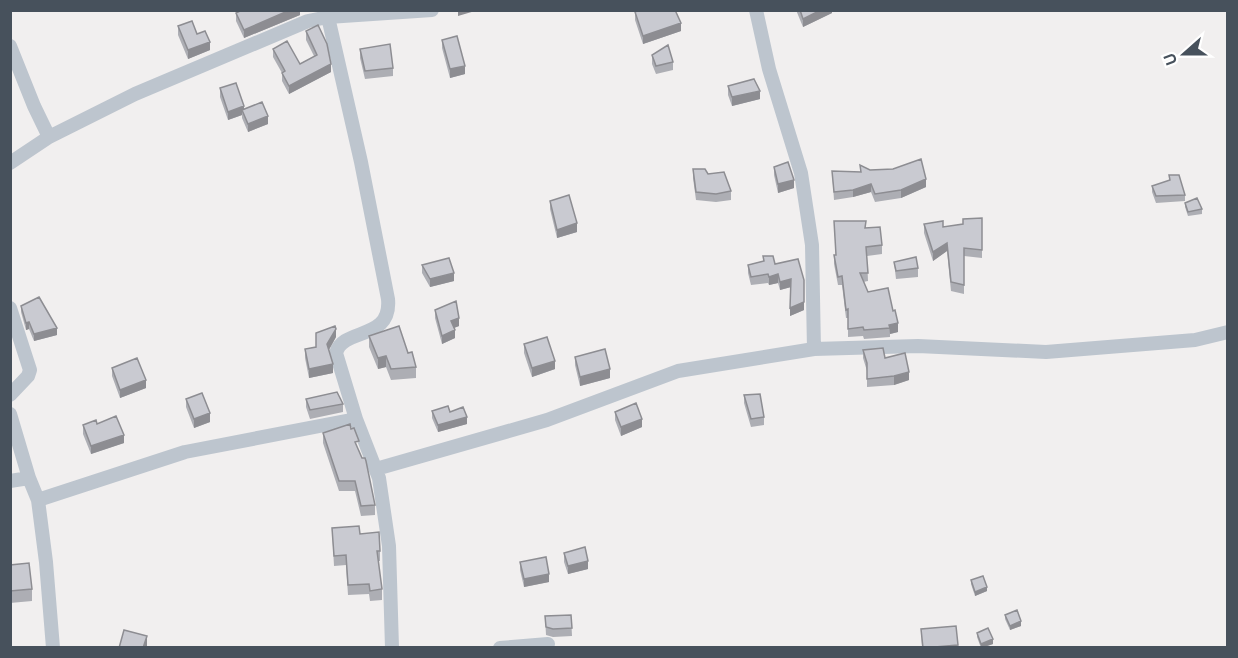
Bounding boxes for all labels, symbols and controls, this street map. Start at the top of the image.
north arrow [1154,24,1214,84]
text: U [1160,51,1181,68]

